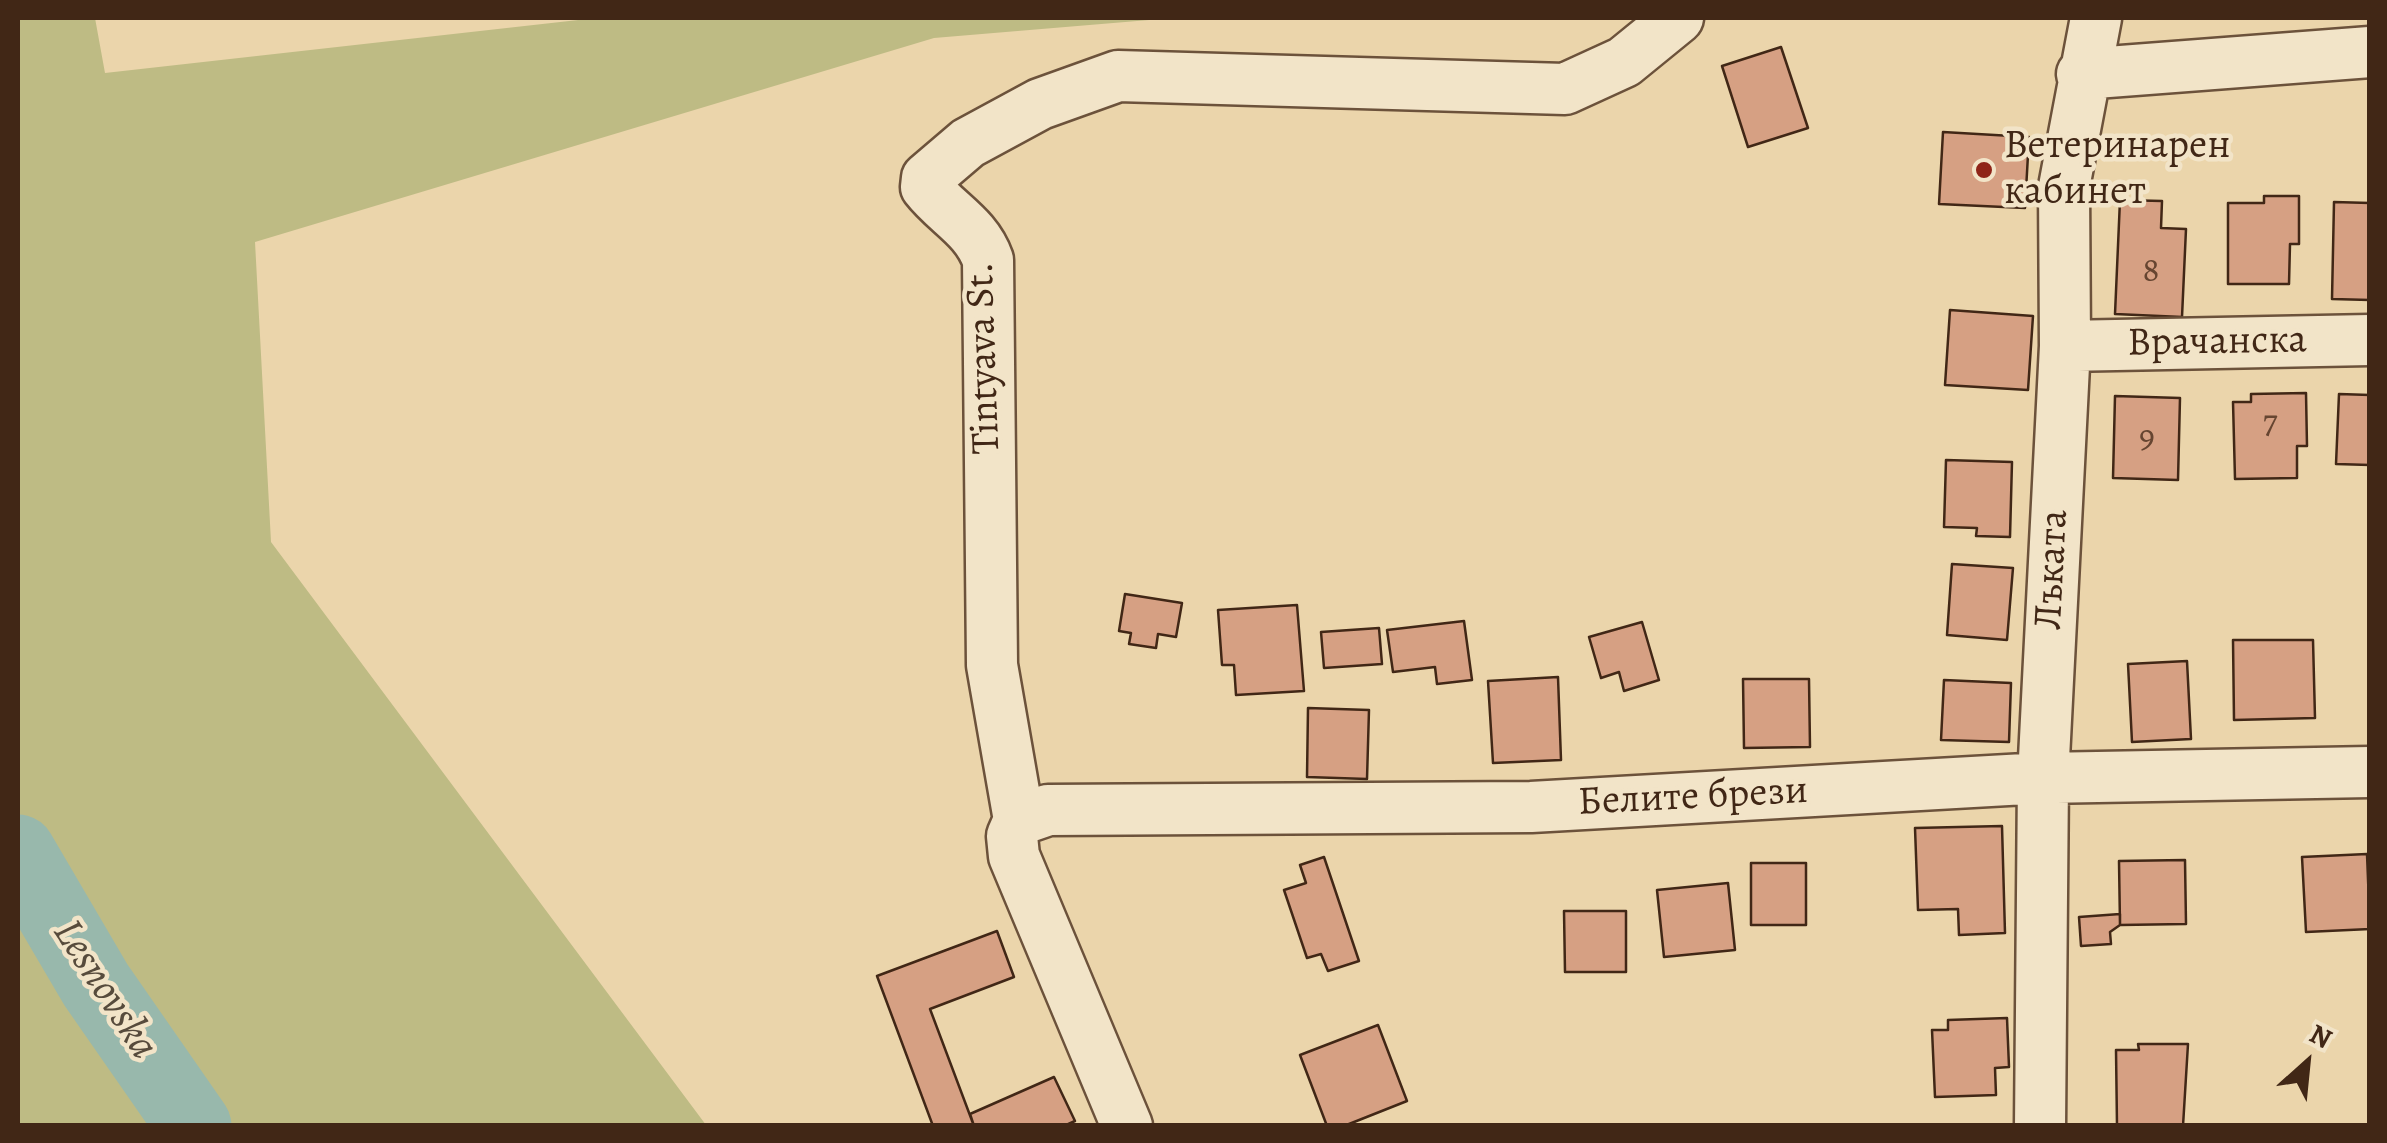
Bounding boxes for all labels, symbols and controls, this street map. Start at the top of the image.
place label: Ветеринарен кабинет [2004,123,2230,217]
marker: Ветеринарен кабинет [1973,159,1995,181]
house number: 8 [2143,251,2159,293]
street label: Tintyava St. [958,261,1012,455]
street label: Врачанска [2127,317,2307,369]
house number: 7 [2263,403,2277,445]
house number: 9 [2139,417,2155,459]
street label: Лъката [2026,509,2080,631]
street label: Белите брези [1577,768,1809,828]
water label: Lesnovska [40,911,168,1069]
north arrow [2257,1013,2357,1113]
text: N [2303,1015,2338,1058]

